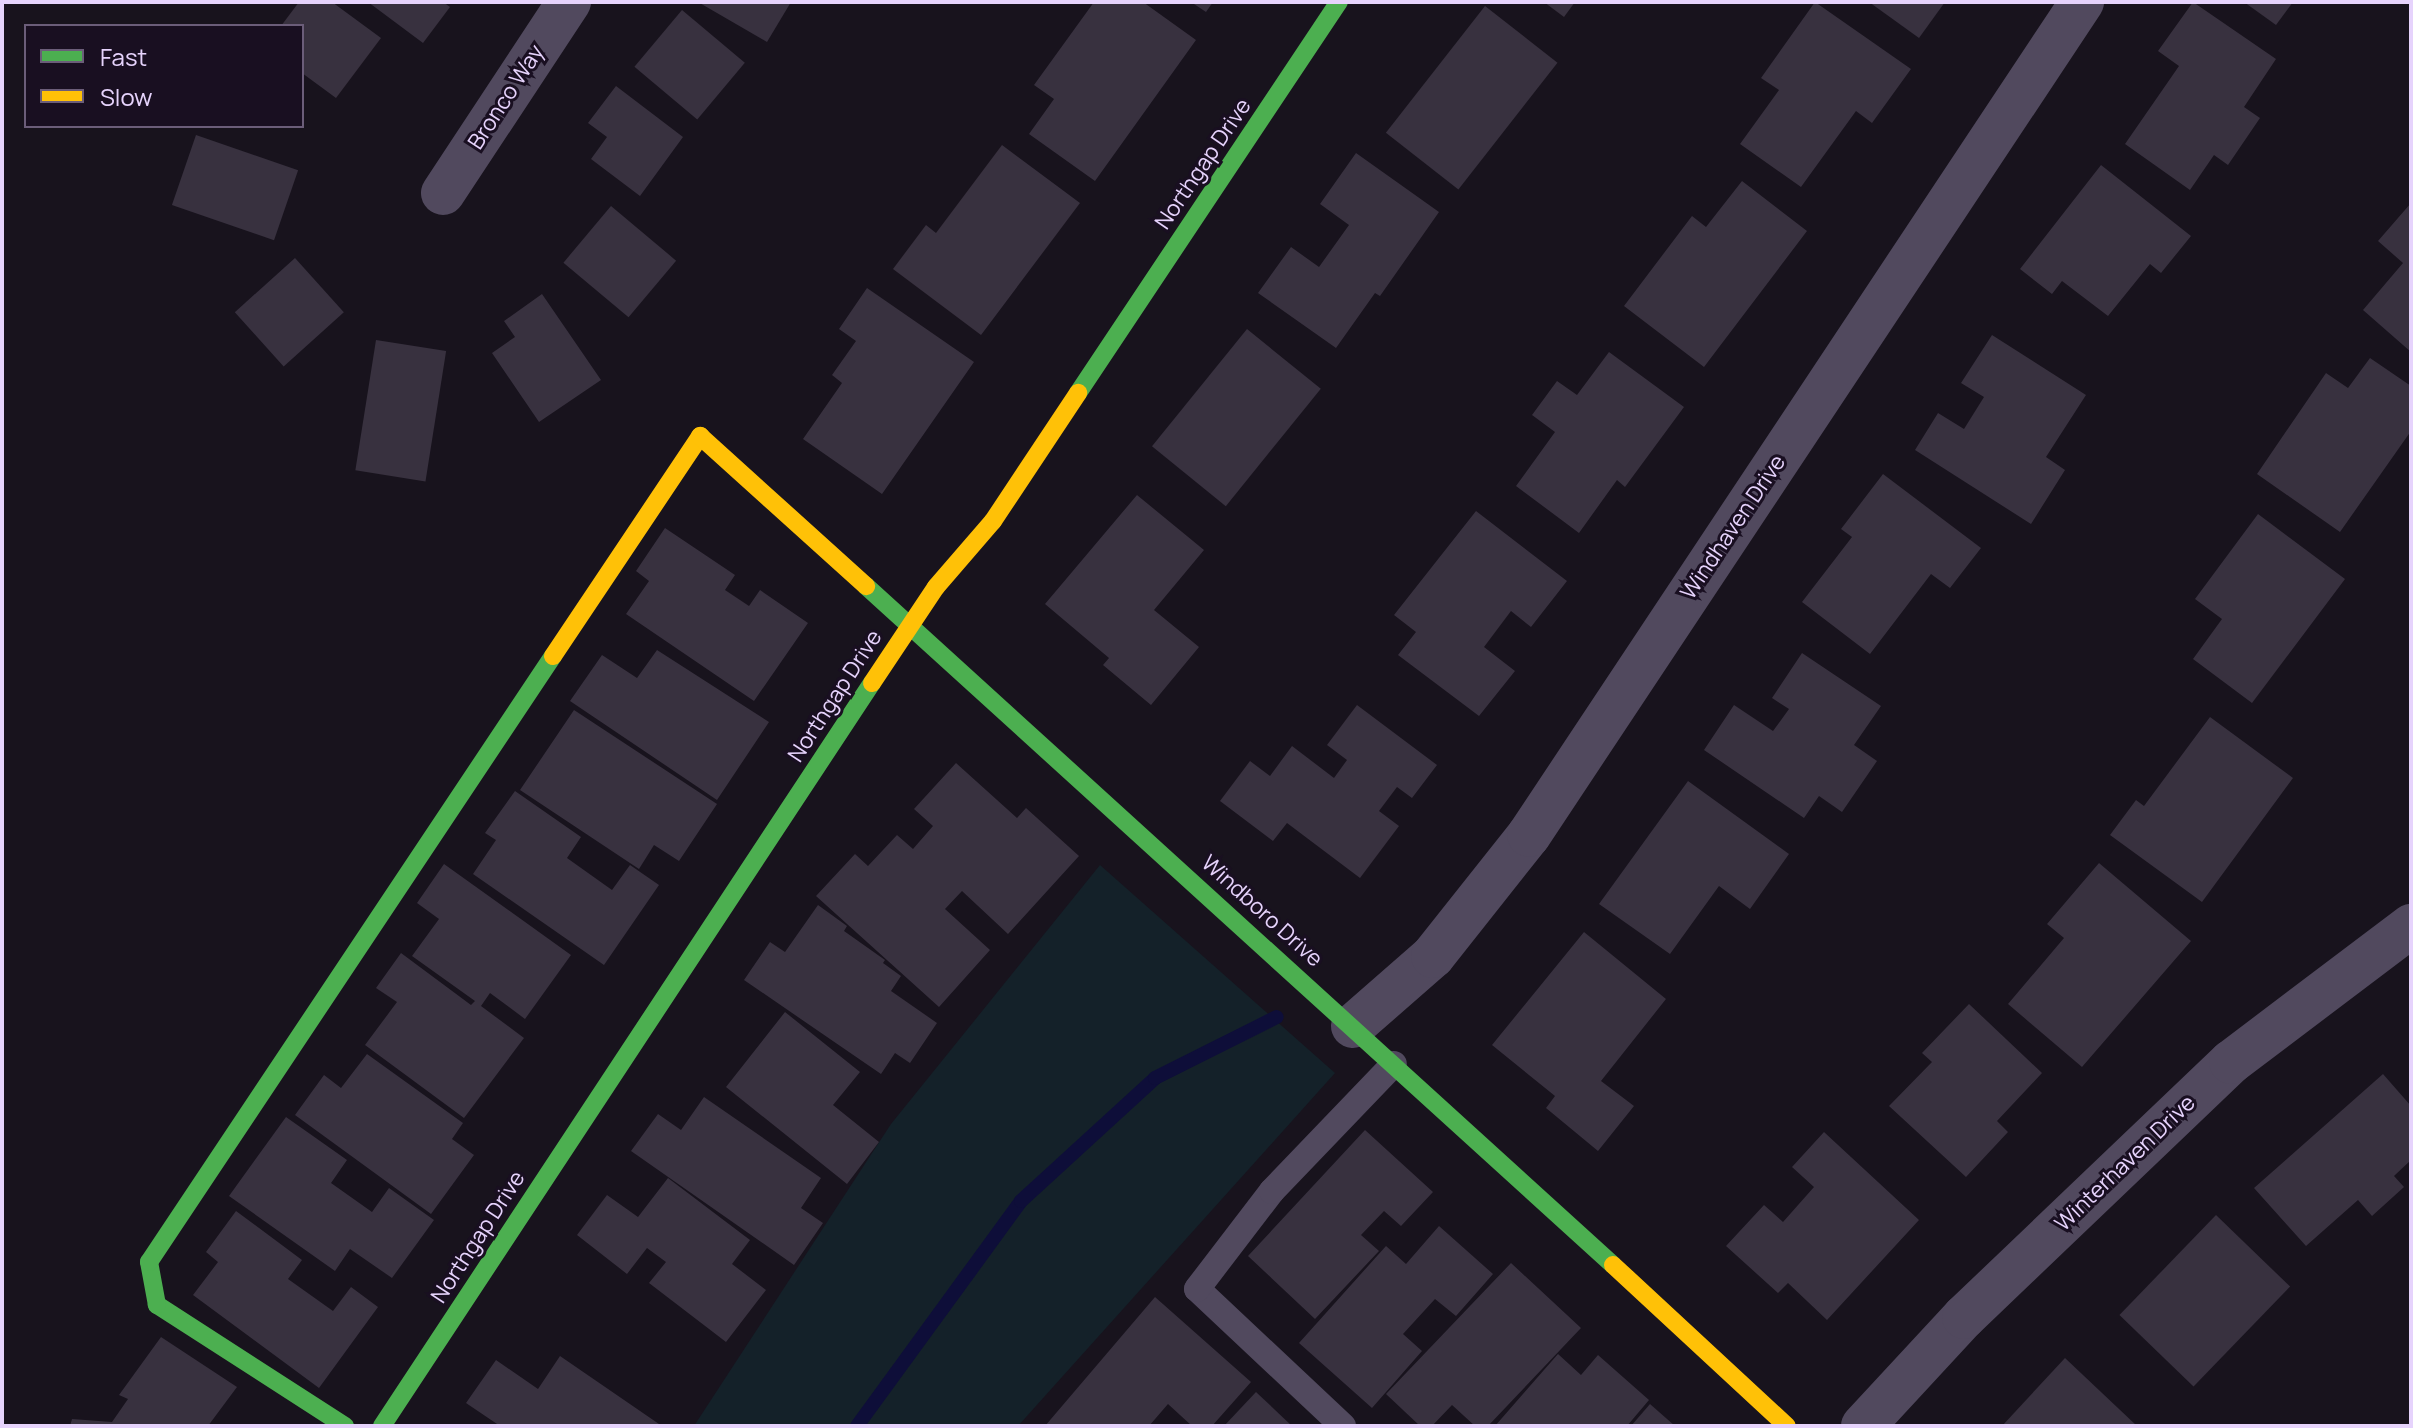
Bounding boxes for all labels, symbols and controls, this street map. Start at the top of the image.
legend [24,24,304,128]
text: Fast [100,40,147,73]
street label: Bronco Way [462,40,550,154]
text: Slow [100,80,153,113]
street label: Northgap Drive [1150,94,1256,234]
street label: Windhaven Drive [1675,450,1791,604]
street label: Northgap Drive [783,625,887,767]
street label: Windboro Drive [1196,850,1328,972]
street label: Winterhaven Drive [2049,1089,2201,1237]
street label: Northgap Drive [426,1166,530,1308]

